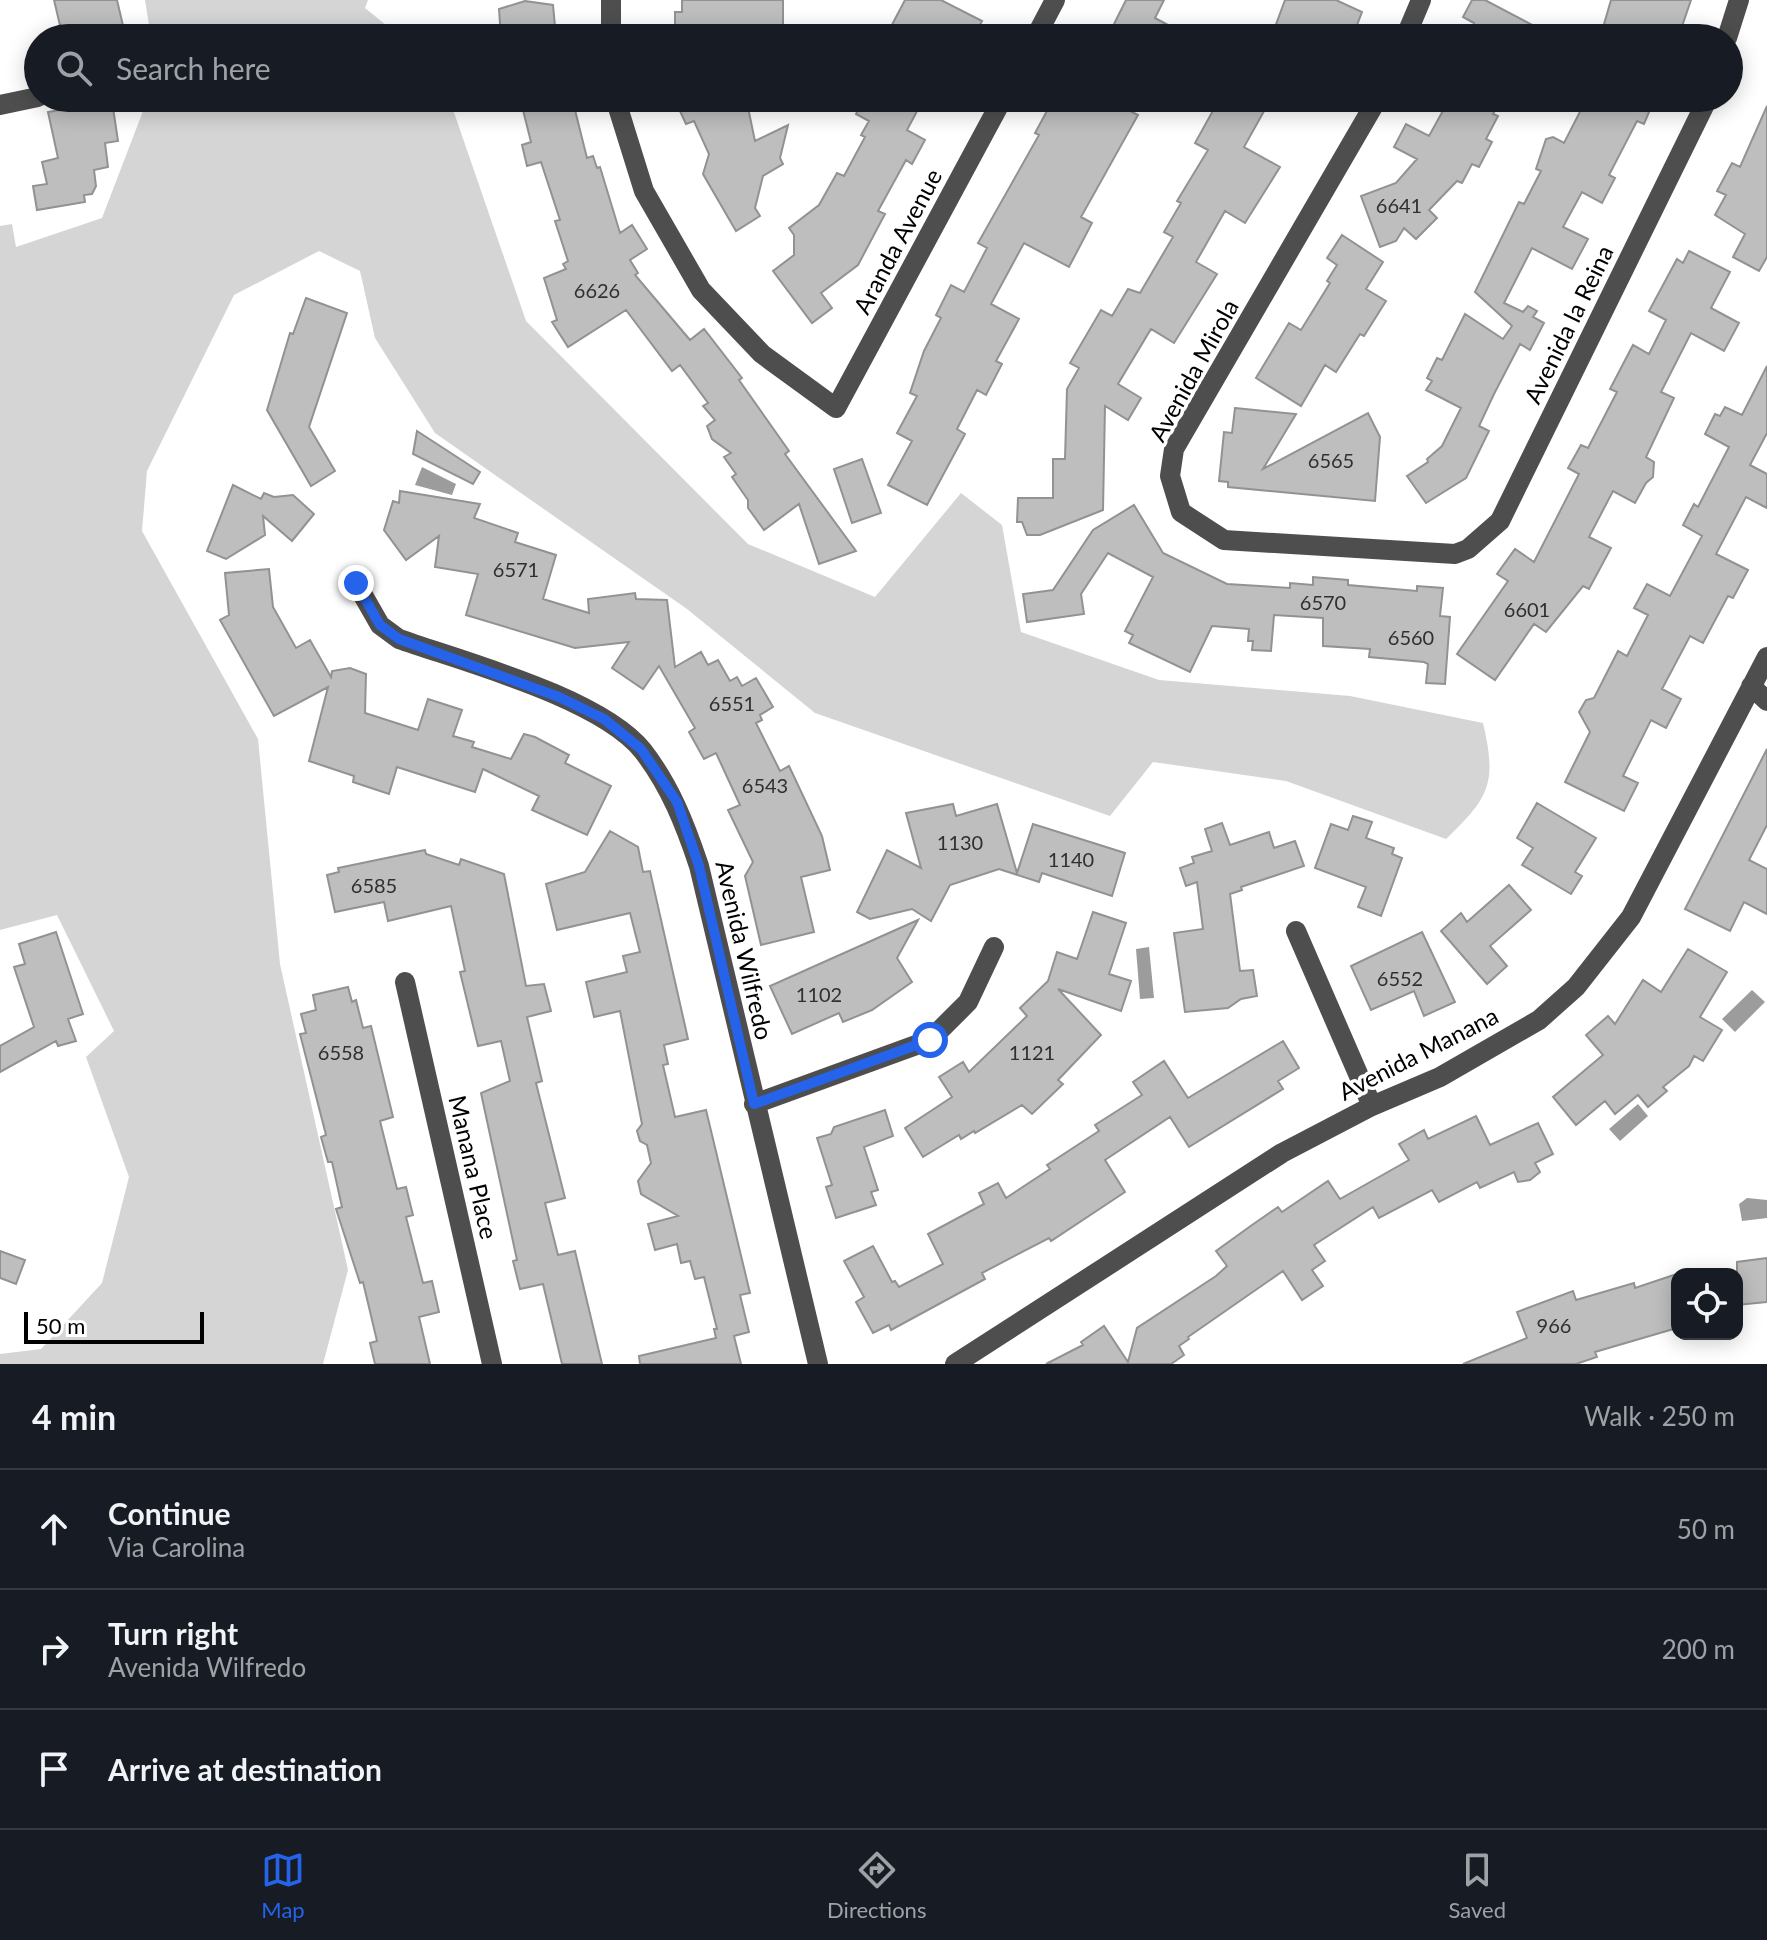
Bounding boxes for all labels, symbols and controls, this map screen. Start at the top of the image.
search box [24,24,1743,112]
icon: search [52,46,96,90]
text: Search here [116,50,271,86]
street label: Aranda Avenue [847,163,947,319]
house number: 6641 [1376,193,1422,217]
street label: Avenida la Reina [1517,240,1619,408]
house number: 6626 [574,278,620,302]
street label: Avenida Mirola [1142,294,1244,446]
house number: 6565 [1308,448,1354,472]
house number: 6571 [493,557,539,581]
route end [338,565,374,601]
house number: 6570 [1300,590,1346,614]
house number: 6601 [1504,597,1550,621]
house number: 6560 [1388,625,1434,649]
house number: 6551 [709,691,755,715]
house number: 6543 [742,773,788,797]
house number: 1130 [937,830,983,854]
house number: 1140 [1048,847,1094,871]
street label: Avenida Wilfredo [710,858,780,1042]
house number: 6585 [351,873,397,897]
house number: 6552 [1377,966,1423,990]
house number: 1102 [796,982,842,1006]
street label: Avenida Manana [1333,1000,1503,1106]
route start [912,1022,948,1058]
house number: 6558 [318,1040,364,1064]
house number: 1121 [1009,1040,1055,1064]
street label: Manana Place [443,1092,505,1242]
map controls [1671,1268,1743,1340]
button: locate [1671,1268,1743,1340]
scale bar [24,1308,204,1344]
text: 50 m [36,1312,85,1339]
house number: 966 [1537,1313,1571,1337]
text: 4 min [32,1396,116,1437]
text: Walk · 250 m [1584,1400,1735,1432]
text: Continue [108,1495,231,1531]
icon: ahead [32,1507,76,1551]
text: 50 m [1677,1513,1735,1545]
text: Via Carolina [108,1531,245,1563]
text: Turn right [108,1615,238,1651]
icon: right [32,1627,76,1671]
text: 200 m [1662,1633,1735,1665]
text: Avenida Wilfredo [108,1651,306,1683]
icon: arrive [32,1747,76,1791]
text: Arrive at destination [108,1751,382,1787]
tab: Map [261,1848,305,1923]
tab: Directions [827,1848,926,1923]
tab: Saved [1448,1848,1506,1923]

